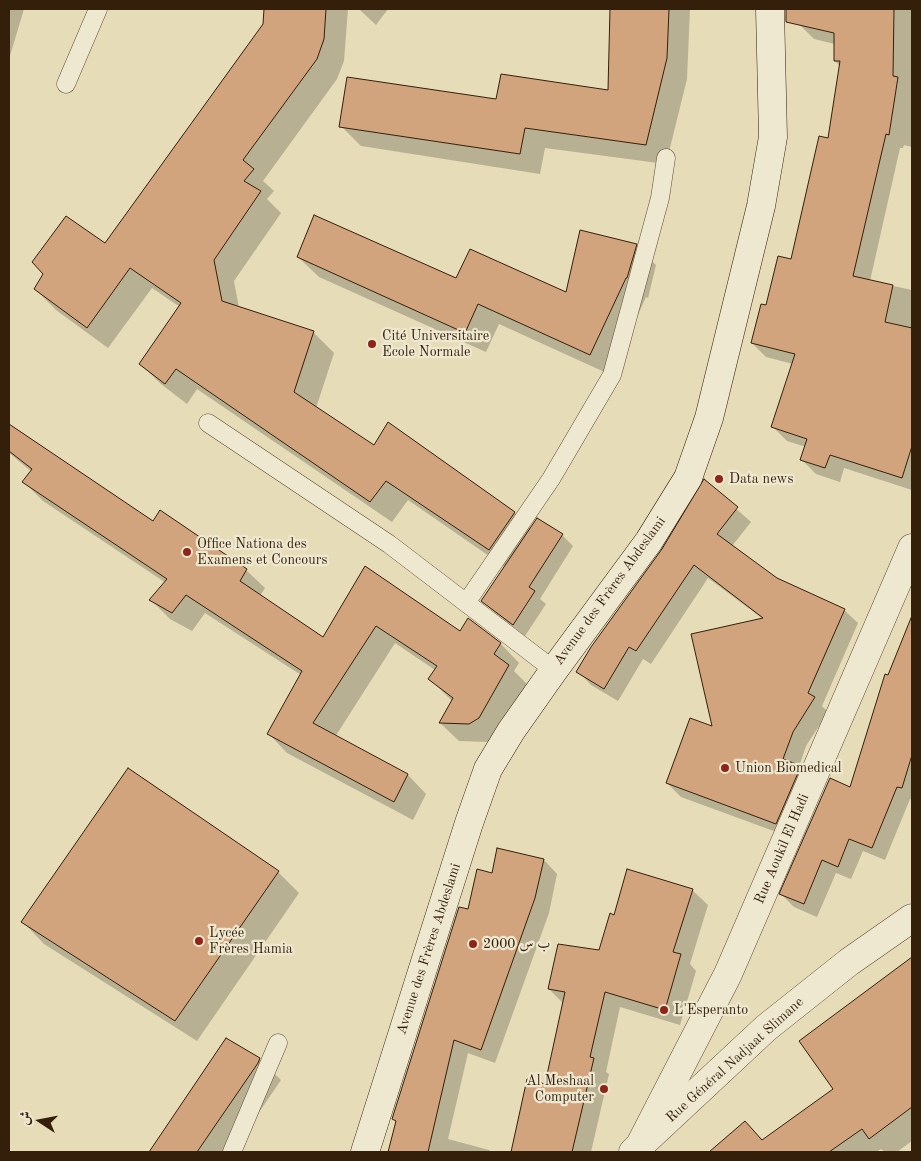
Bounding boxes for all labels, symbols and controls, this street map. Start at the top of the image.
place label: Cité Universitaire Ecole Normale [382,328,489,361]
marker: Cité Universitaire Ecole Normale [366,338,378,350]
place label: Data news [729,471,794,487]
marker: Data news [713,473,725,485]
street label: Avenue des Frères Abdeslami [551,514,669,668]
place label: Office Nationa des Examens et Concours [197,536,327,568]
marker: Office Nationa des Examens et Concours [181,546,193,558]
place label: Union Biomedical [735,760,842,776]
marker: Union Biomedical [719,762,731,774]
street label: Rue Aoukil El Hadi [751,791,813,907]
street label: Avenue des Frères Abdeslami [393,861,465,1037]
place label: Lycée Frères Hamia [209,925,293,958]
marker: Lycée Frères Hamia [193,935,205,947]
place label: ب س 2000 [483,936,550,952]
marker: ب س 2000 [467,938,479,950]
street label: Rue Général Nadjaat Slimane [663,994,807,1126]
place label: L'Esperanto [674,1002,748,1018]
marker: L'Esperanto [658,1004,670,1016]
place label: Al Meshaal Computer [526,1073,594,1106]
marker: Al Meshaal Computer [598,1083,610,1095]
north arrow [15,1096,65,1146]
text: ش [17,1110,33,1126]

